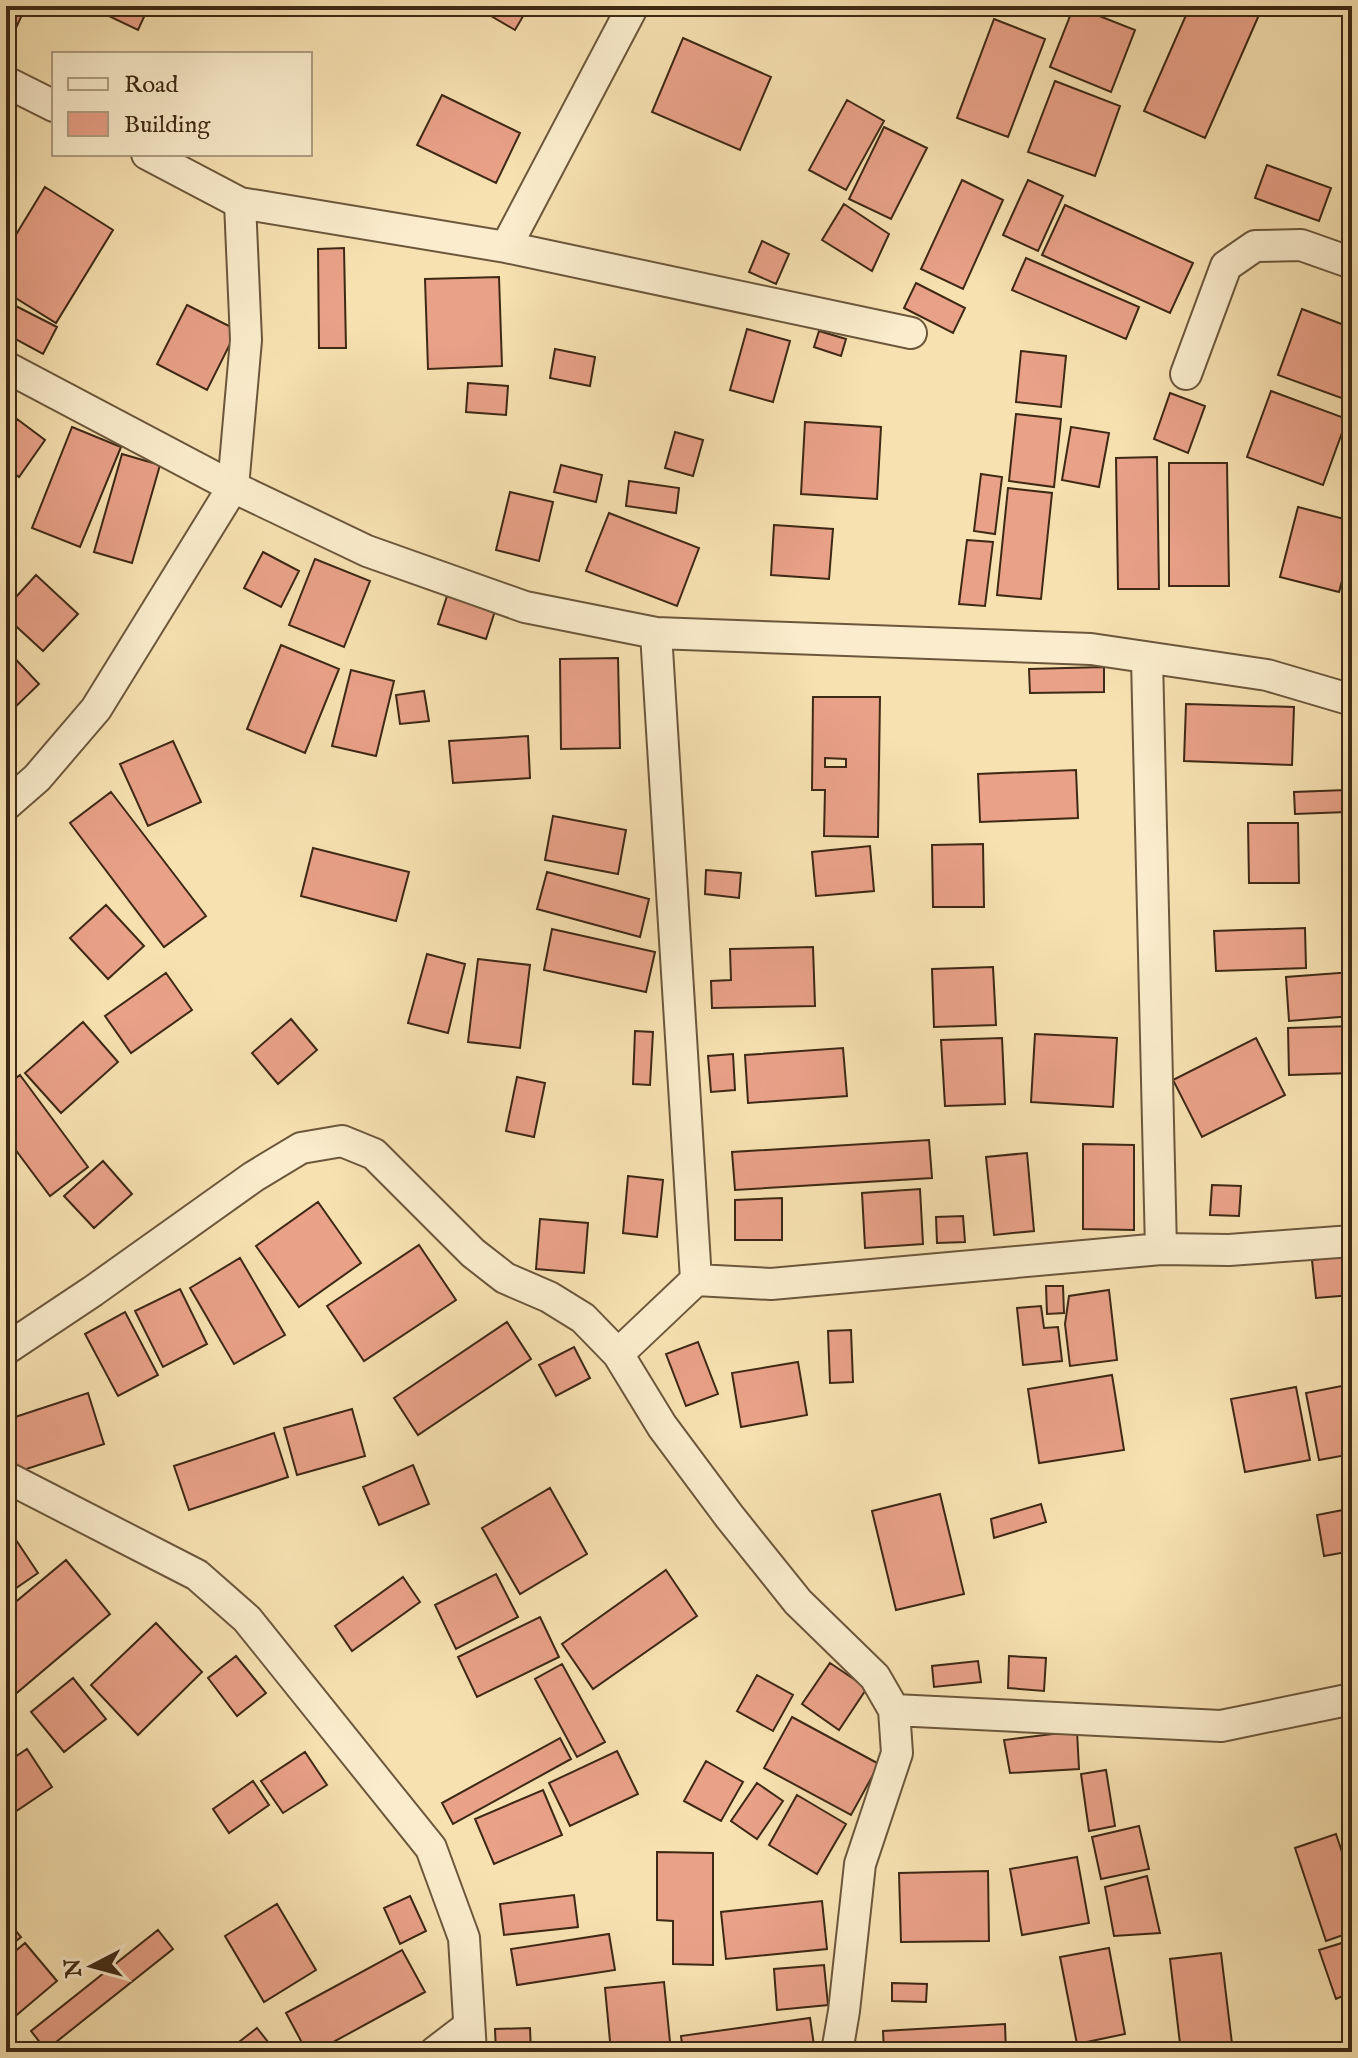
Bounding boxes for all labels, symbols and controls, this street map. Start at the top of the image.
legend [52,52,312,156]
text: Road [124,70,178,101]
text: Building [124,110,211,141]
north arrow [52,1926,132,2006]
text: N [59,1957,89,1980]

